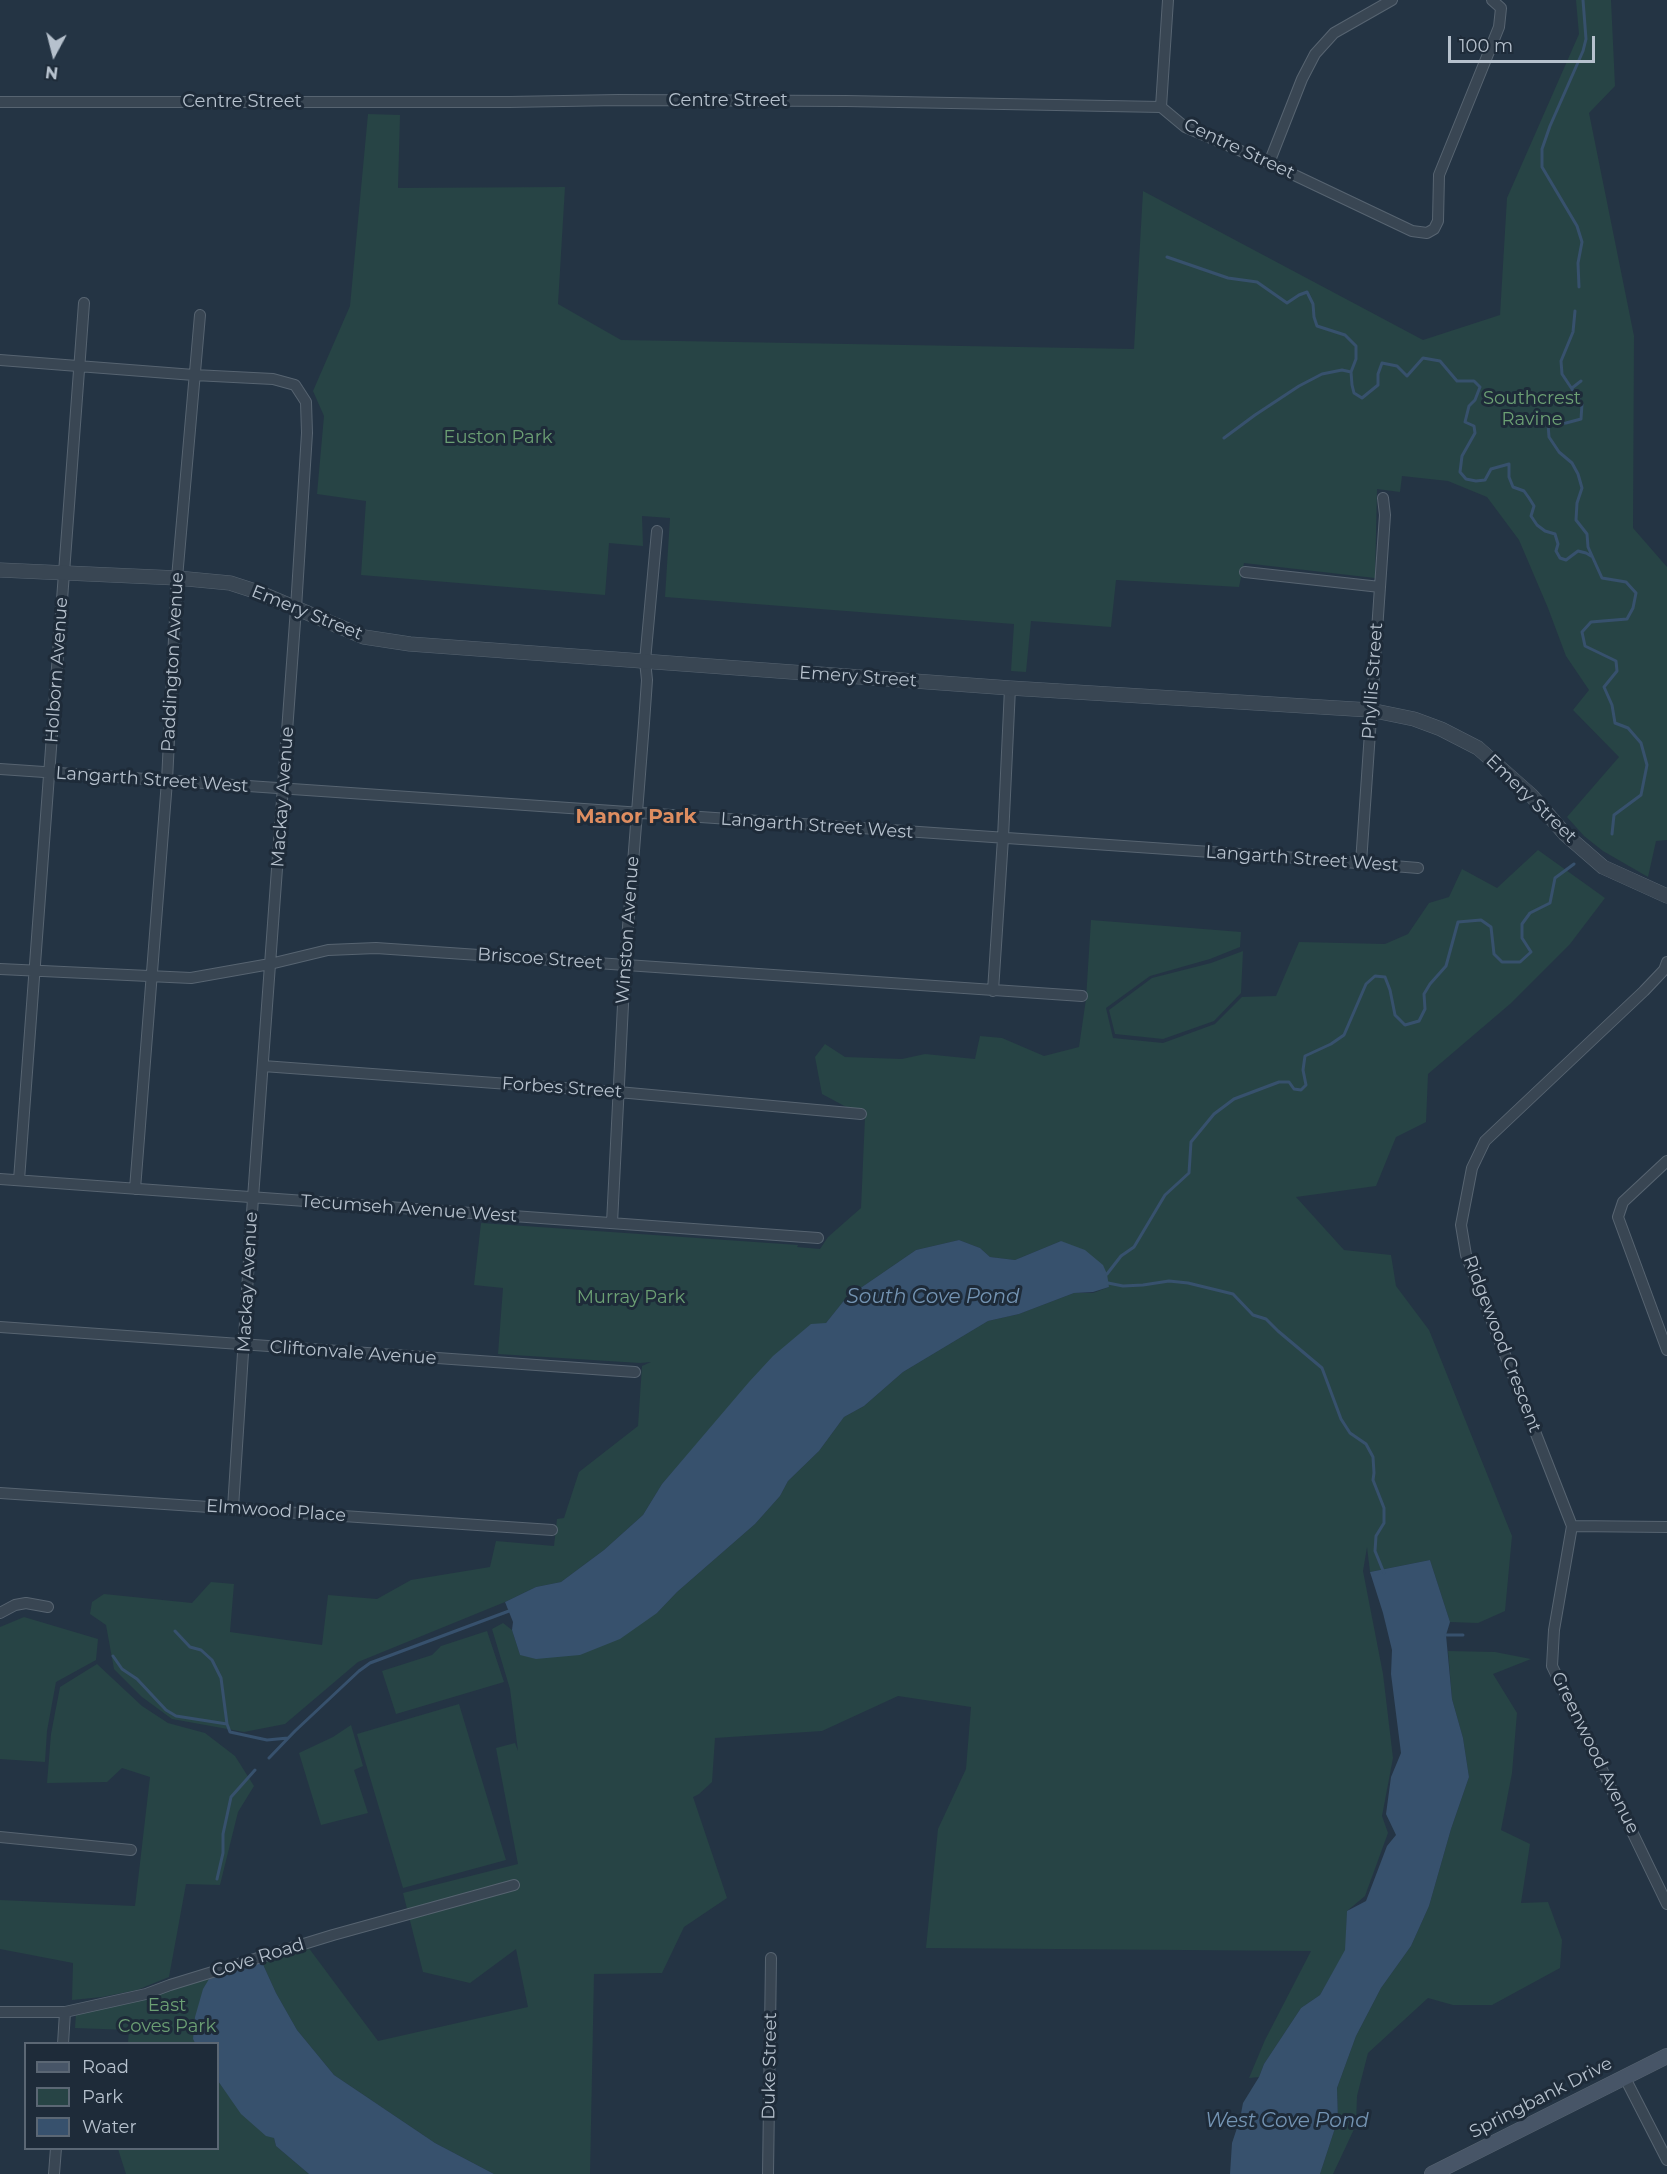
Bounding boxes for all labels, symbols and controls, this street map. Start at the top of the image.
north arrow [24,24,84,84]
scale bar [1451,24,1598,62]
text: 100 m [1459,35,1513,57]
text: N [44,62,59,83]
street label: Centre Street [668,90,788,112]
street label: Centre Street [182,91,302,113]
street label: Centre Street [1180,114,1298,184]
park label: Southcrest Ravine [1483,388,1581,430]
park label: Euston Park [443,427,553,449]
street label: Paddington Avenue [158,572,188,752]
street label: Emery Street [248,581,366,645]
street label: Holborn Avenue [41,596,73,744]
street label: Phyllis Street [1358,622,1388,740]
street label: Emery Street [798,662,918,692]
street label: Mackay Avenue [267,726,299,868]
street label: Emery Street [1481,750,1581,848]
street label: Langarth Street West [55,762,249,798]
district label: Manor Park [575,805,697,829]
street label: Langarth Street West [720,808,914,844]
street label: Langarth Street West [1205,841,1399,877]
street label: Winston Avenue [612,855,644,1005]
street label: Briscoe Street [477,944,603,974]
street label: Forbes Street [501,1073,623,1103]
street label: Tecumseh Avenue West [300,1191,518,1227]
street label: Mackay Avenue [234,1211,262,1353]
street label: Ridgewood Crescent [1458,1252,1546,1436]
water label: South Cove Pond [847,1285,1019,1309]
park label: Murray Park [577,1287,685,1309]
street label: Cliftonvale Avenue [269,1336,437,1370]
street label: Elmwood Place [205,1495,347,1527]
street label: Greenwood Avenue [1546,1668,1644,1838]
street label: Cove Road [209,1934,307,1982]
park label: East Coves Park [118,1995,216,2038]
street label: Duke Street [758,2012,782,2120]
legend [24,2042,219,2150]
street label: Springbank Drive [1466,2053,1616,2143]
text: Road [82,2056,129,2078]
text: Park [82,2086,123,2108]
water label: West Cove Pond [1205,2109,1369,2133]
text: Water [82,2116,137,2138]

